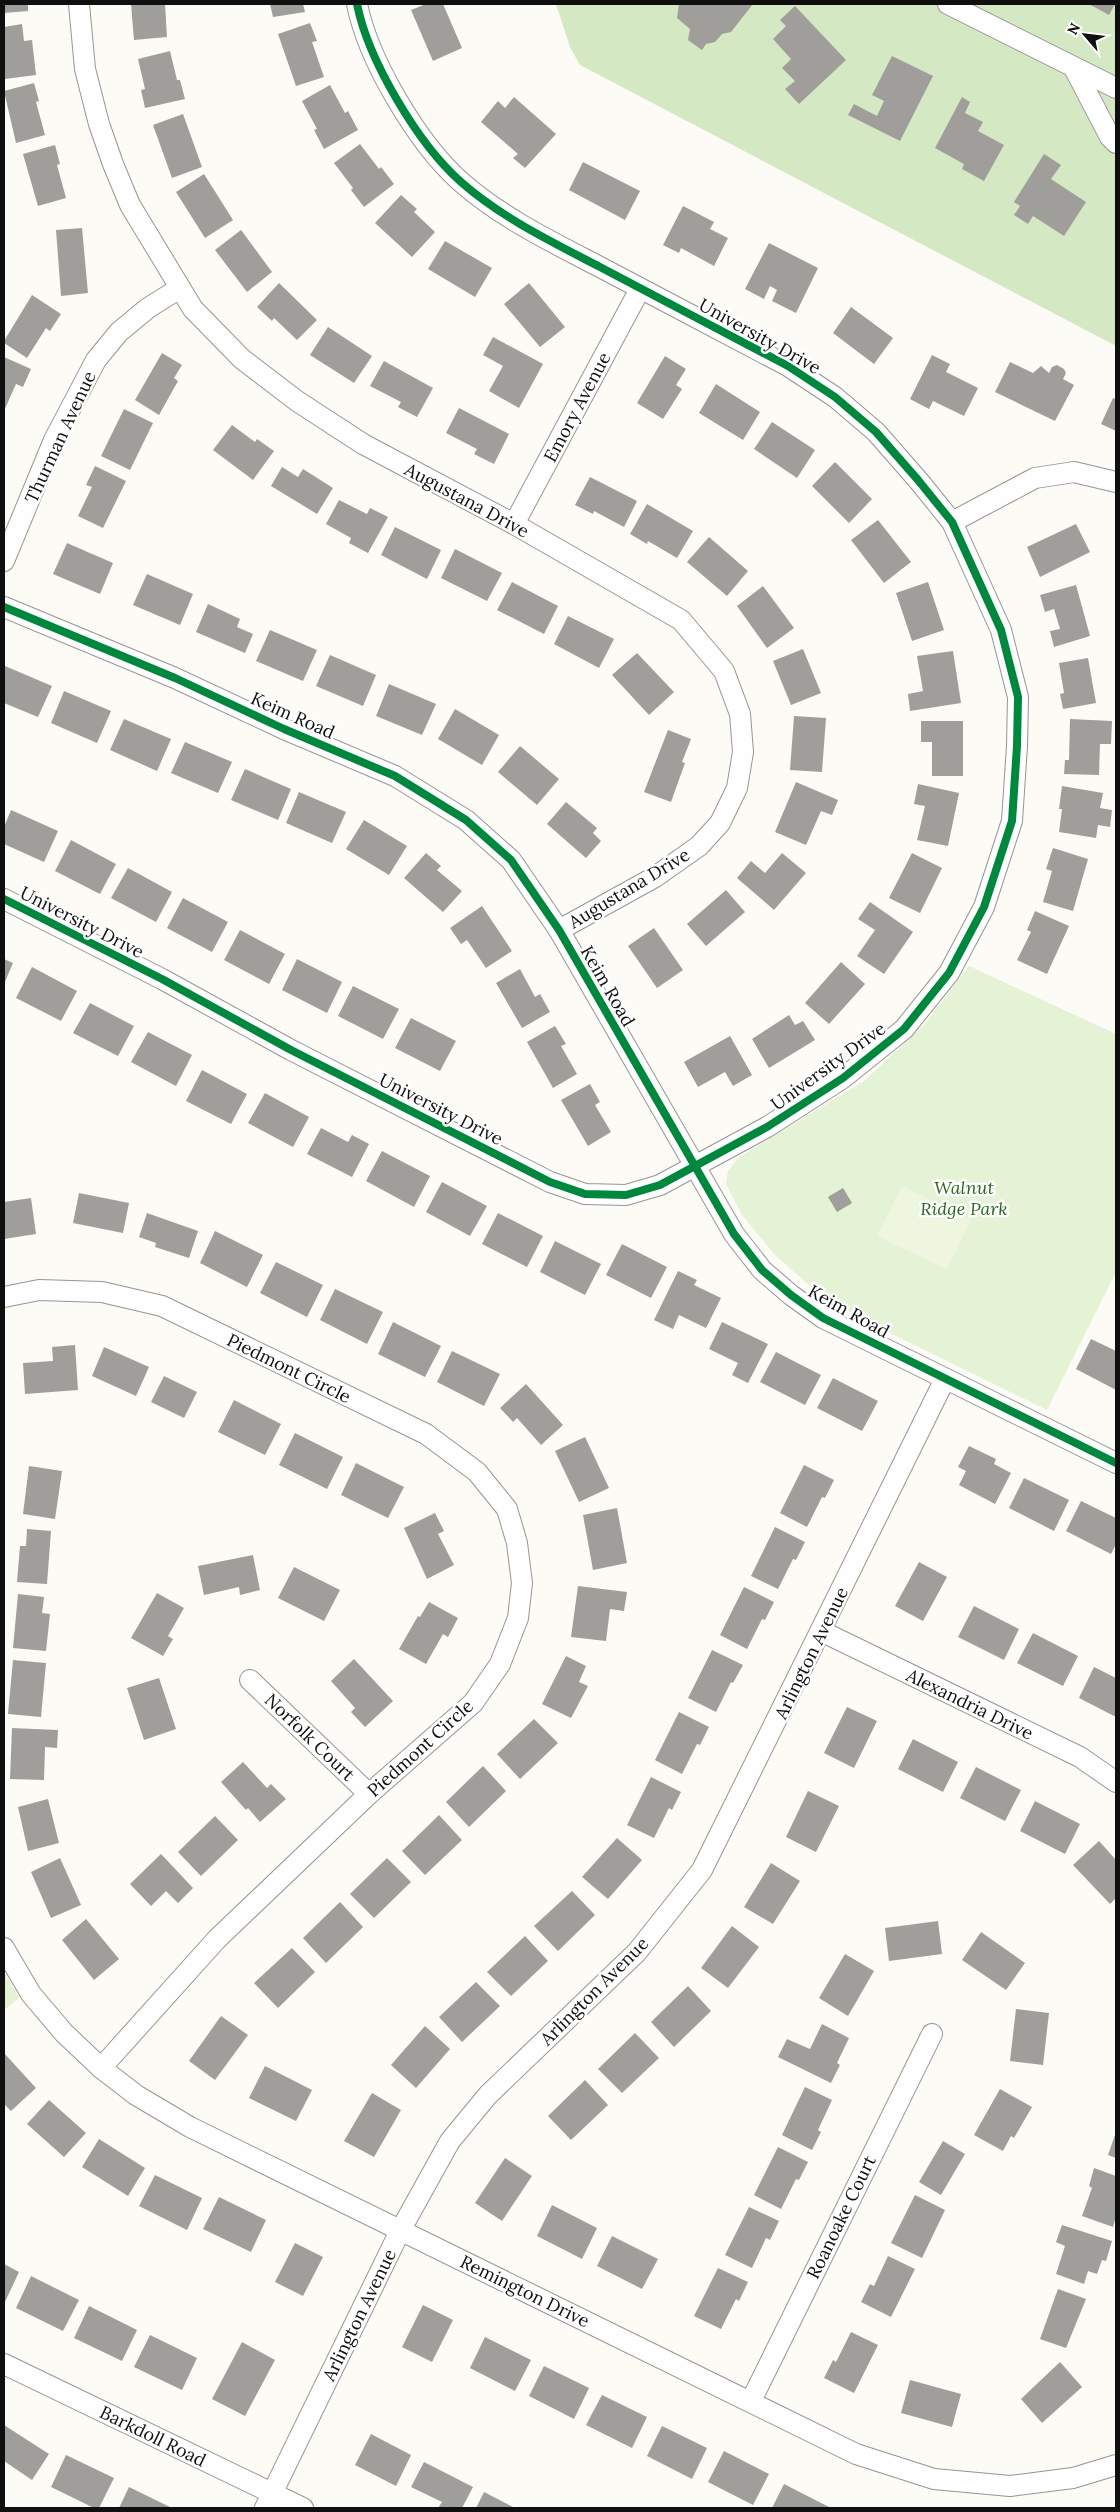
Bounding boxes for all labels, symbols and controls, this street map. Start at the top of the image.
north arrow [1060,10,1110,60]
text: N [1063,20,1084,38]
street label: University Drive [695,293,825,379]
street label: Emory Avenue [538,348,616,466]
street label: Thurman Avenue [19,367,101,507]
street label: Augustana Drive [400,457,533,542]
street label: Keim Road [247,686,339,744]
street label: Augustana Drive [563,843,694,934]
street label: University Drive [16,881,148,963]
street label: Keim Road [576,942,640,1031]
street label: University Drive [766,1017,890,1115]
street label: University Drive [375,1068,507,1150]
park label: Walnut Ridge Park [920,1176,1008,1220]
street label: Keim Road [804,1279,894,1343]
street label: Piedmont Circle [223,1328,355,1408]
street label: Arlington Avenue [769,1583,853,1724]
street label: Alexandria Drive [902,1663,1037,1745]
street label: Norfolk Court [260,1688,360,1786]
street label: Piedmont Circle [362,1694,478,1802]
street label: Arlington Avenue [534,1932,653,2051]
street label: Roanoake Court [801,2151,881,2282]
street label: Arlington Avenue [317,2245,401,2386]
street label: Remington Drive [457,2250,594,2332]
street label: Barkdoll Road [96,2400,210,2472]

